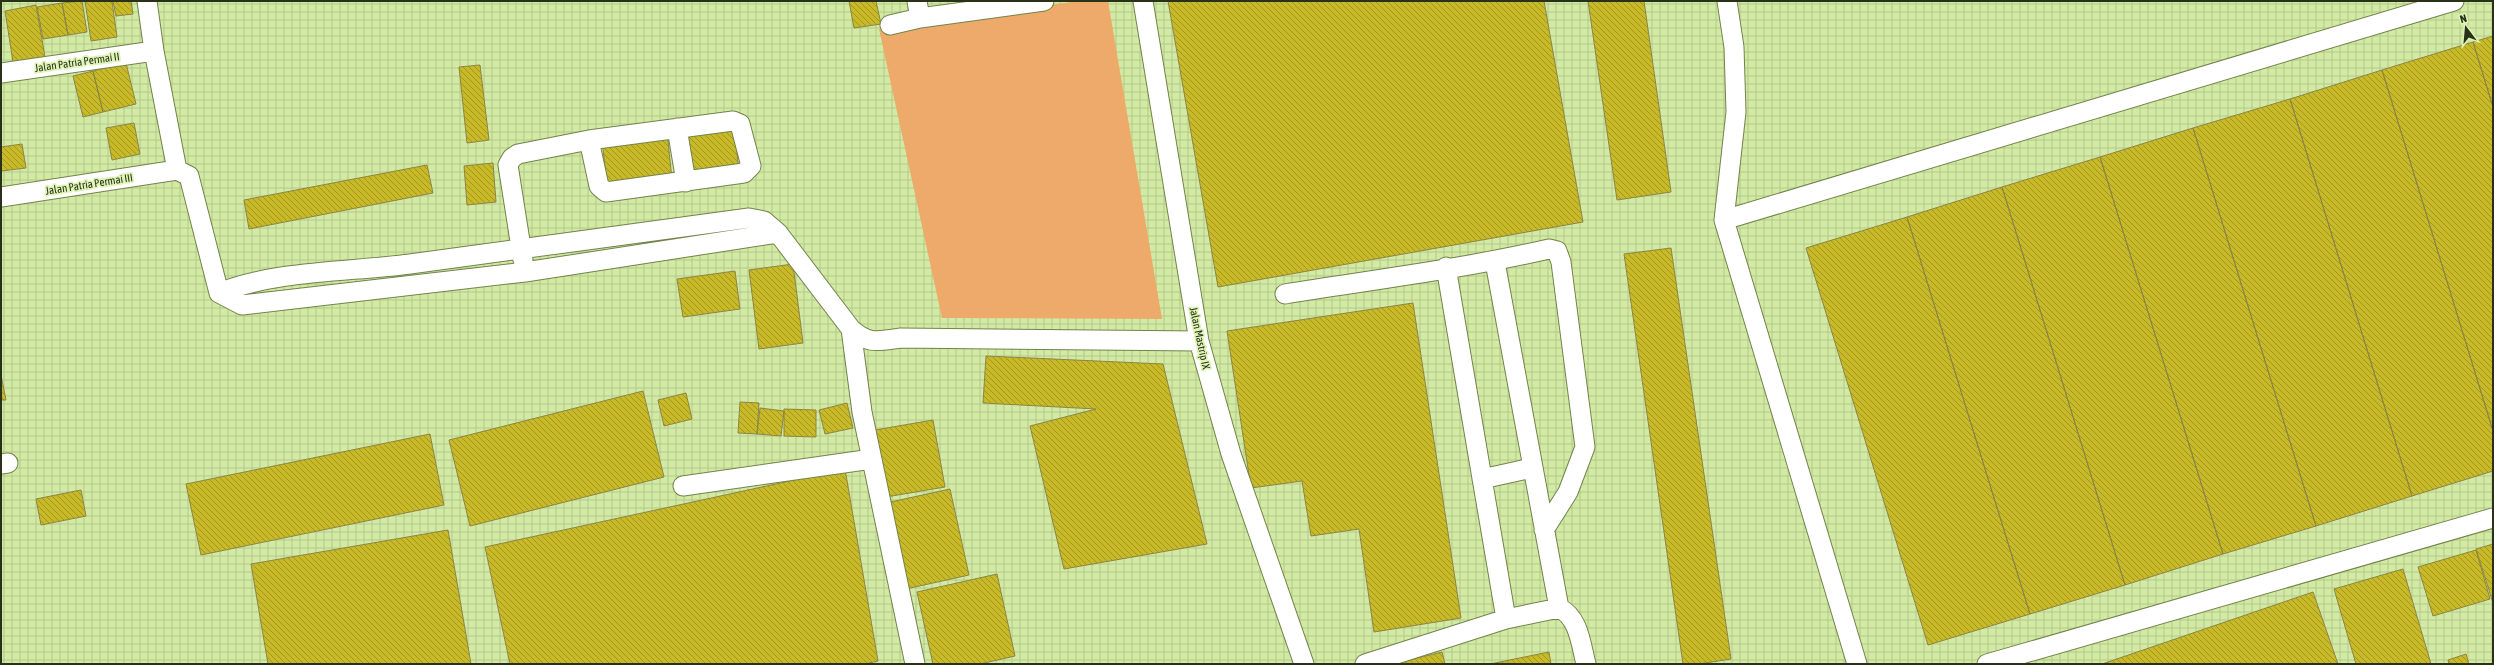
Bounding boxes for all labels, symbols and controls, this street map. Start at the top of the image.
north arrow [2446,8,2486,48]
text: N [2458,12,2468,25]
street label: Jalan Patria Permai II [34,50,120,74]
street label: Jalan Patria Permai III [44,171,134,197]
street label: Jalan Mastrip IX [1188,306,1212,370]

